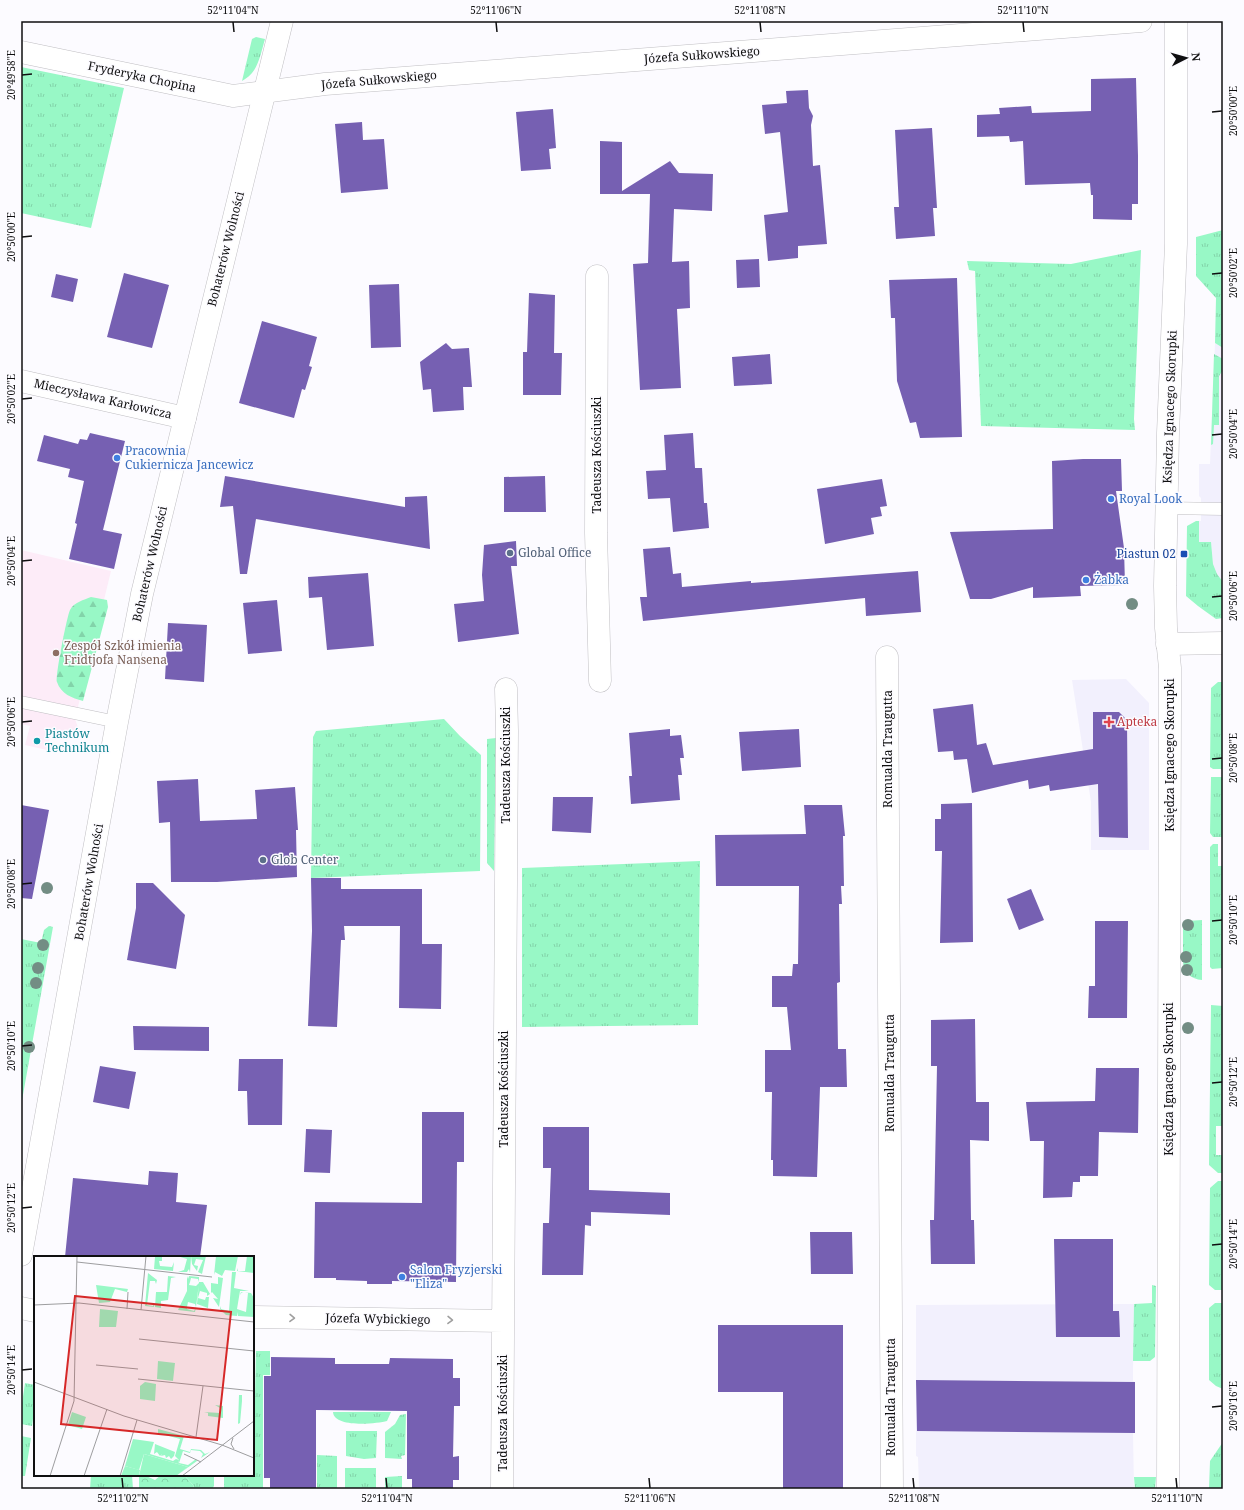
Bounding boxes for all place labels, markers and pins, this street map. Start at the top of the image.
place label: Pracownia Cukiernicza Jancewicz [125,442,254,473]
marker: Pracownia Cukiernicza Jancewicz [112,453,122,463]
place label: Royal Look [1119,490,1183,507]
marker: Royal Look [1106,494,1116,504]
place label: Global Office [518,544,591,561]
place label: Piastun 02 [1117,545,1176,562]
marker: Global Office [505,548,515,558]
marker: Piastun 02 [1179,549,1189,559]
place label: Żabka [1094,571,1129,588]
marker: Żabka [1081,575,1091,585]
place label: Zespół Szkół imienia Fridtjofa Nansena [64,637,182,668]
marker: Zespół Szkół imienia Fridtjofa Nansena [51,648,61,658]
place label: Apteka [1117,713,1157,730]
marker: Apteka [1104,717,1114,727]
place label: Piastów Technikum [45,725,109,756]
marker: Piastów Technikum [32,736,42,746]
place label: Glob Center [271,851,339,868]
marker: Glob Center [258,855,268,865]
place label: Salon Fryzjerski "Eliza" [410,1261,503,1292]
marker: Salon Fryzjerski "Eliza" [397,1272,407,1282]

